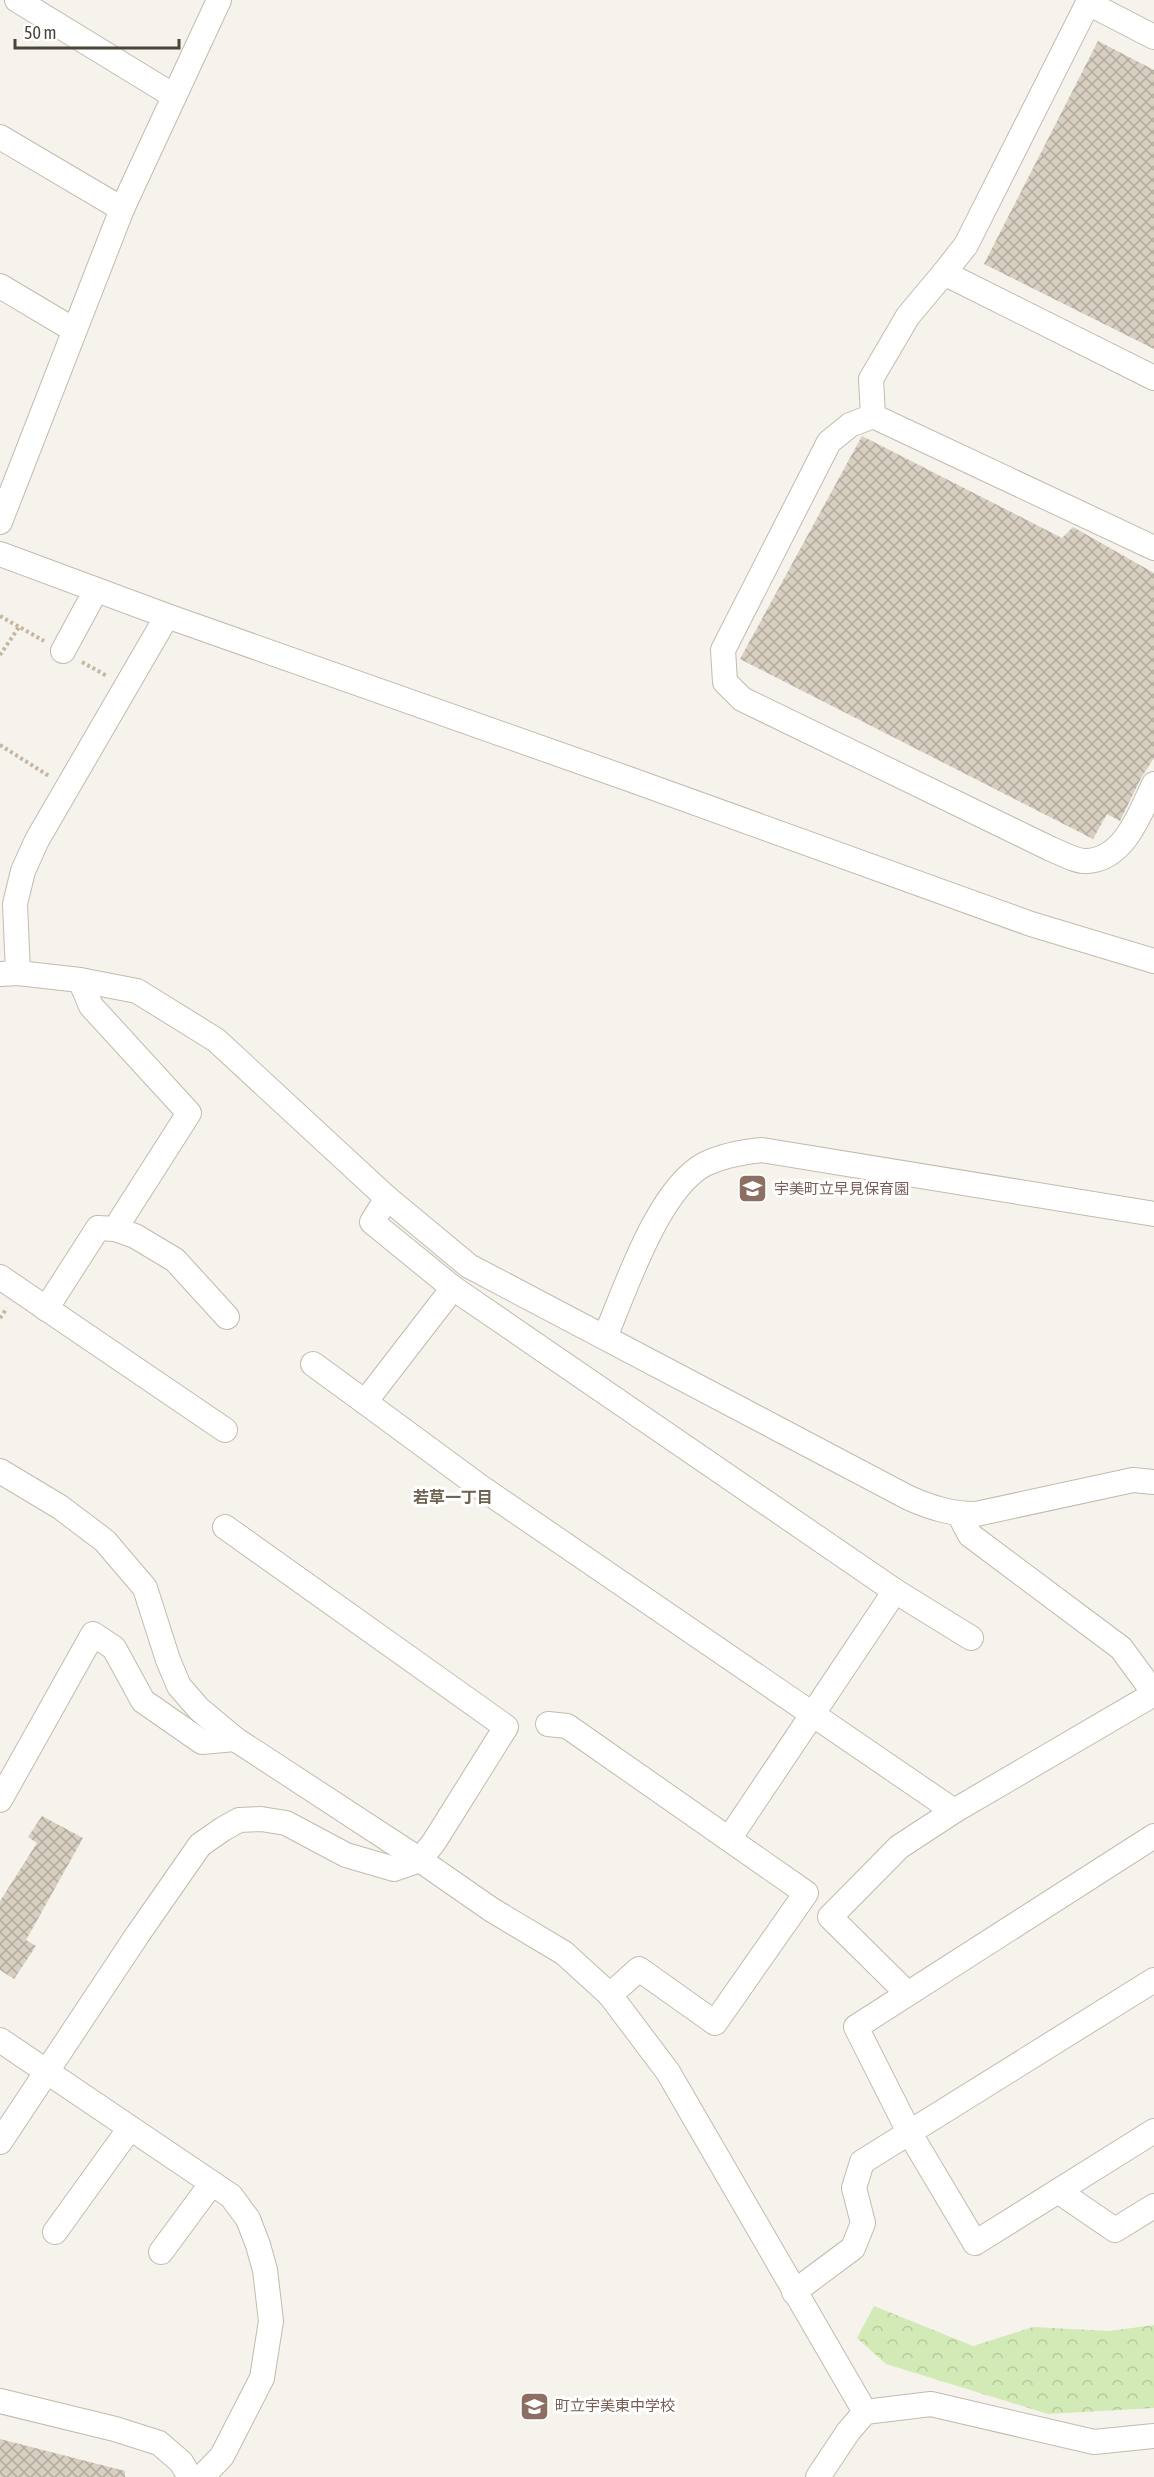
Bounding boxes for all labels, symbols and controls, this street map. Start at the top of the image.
scale bar [15,12,178,50]
text: 50 m [24,22,56,43]
school or university icon: 宇美町立早見保育園 [737,1173,769,1205]
place label: 宇美町立早見保育園 [774,1180,909,1197]
district label: 若草一丁目 [413,1488,493,1506]
school or university icon: 町立宇美東中学校 [518,2390,550,2422]
place label: 町立宇美東中学校 [555,2397,675,2414]

